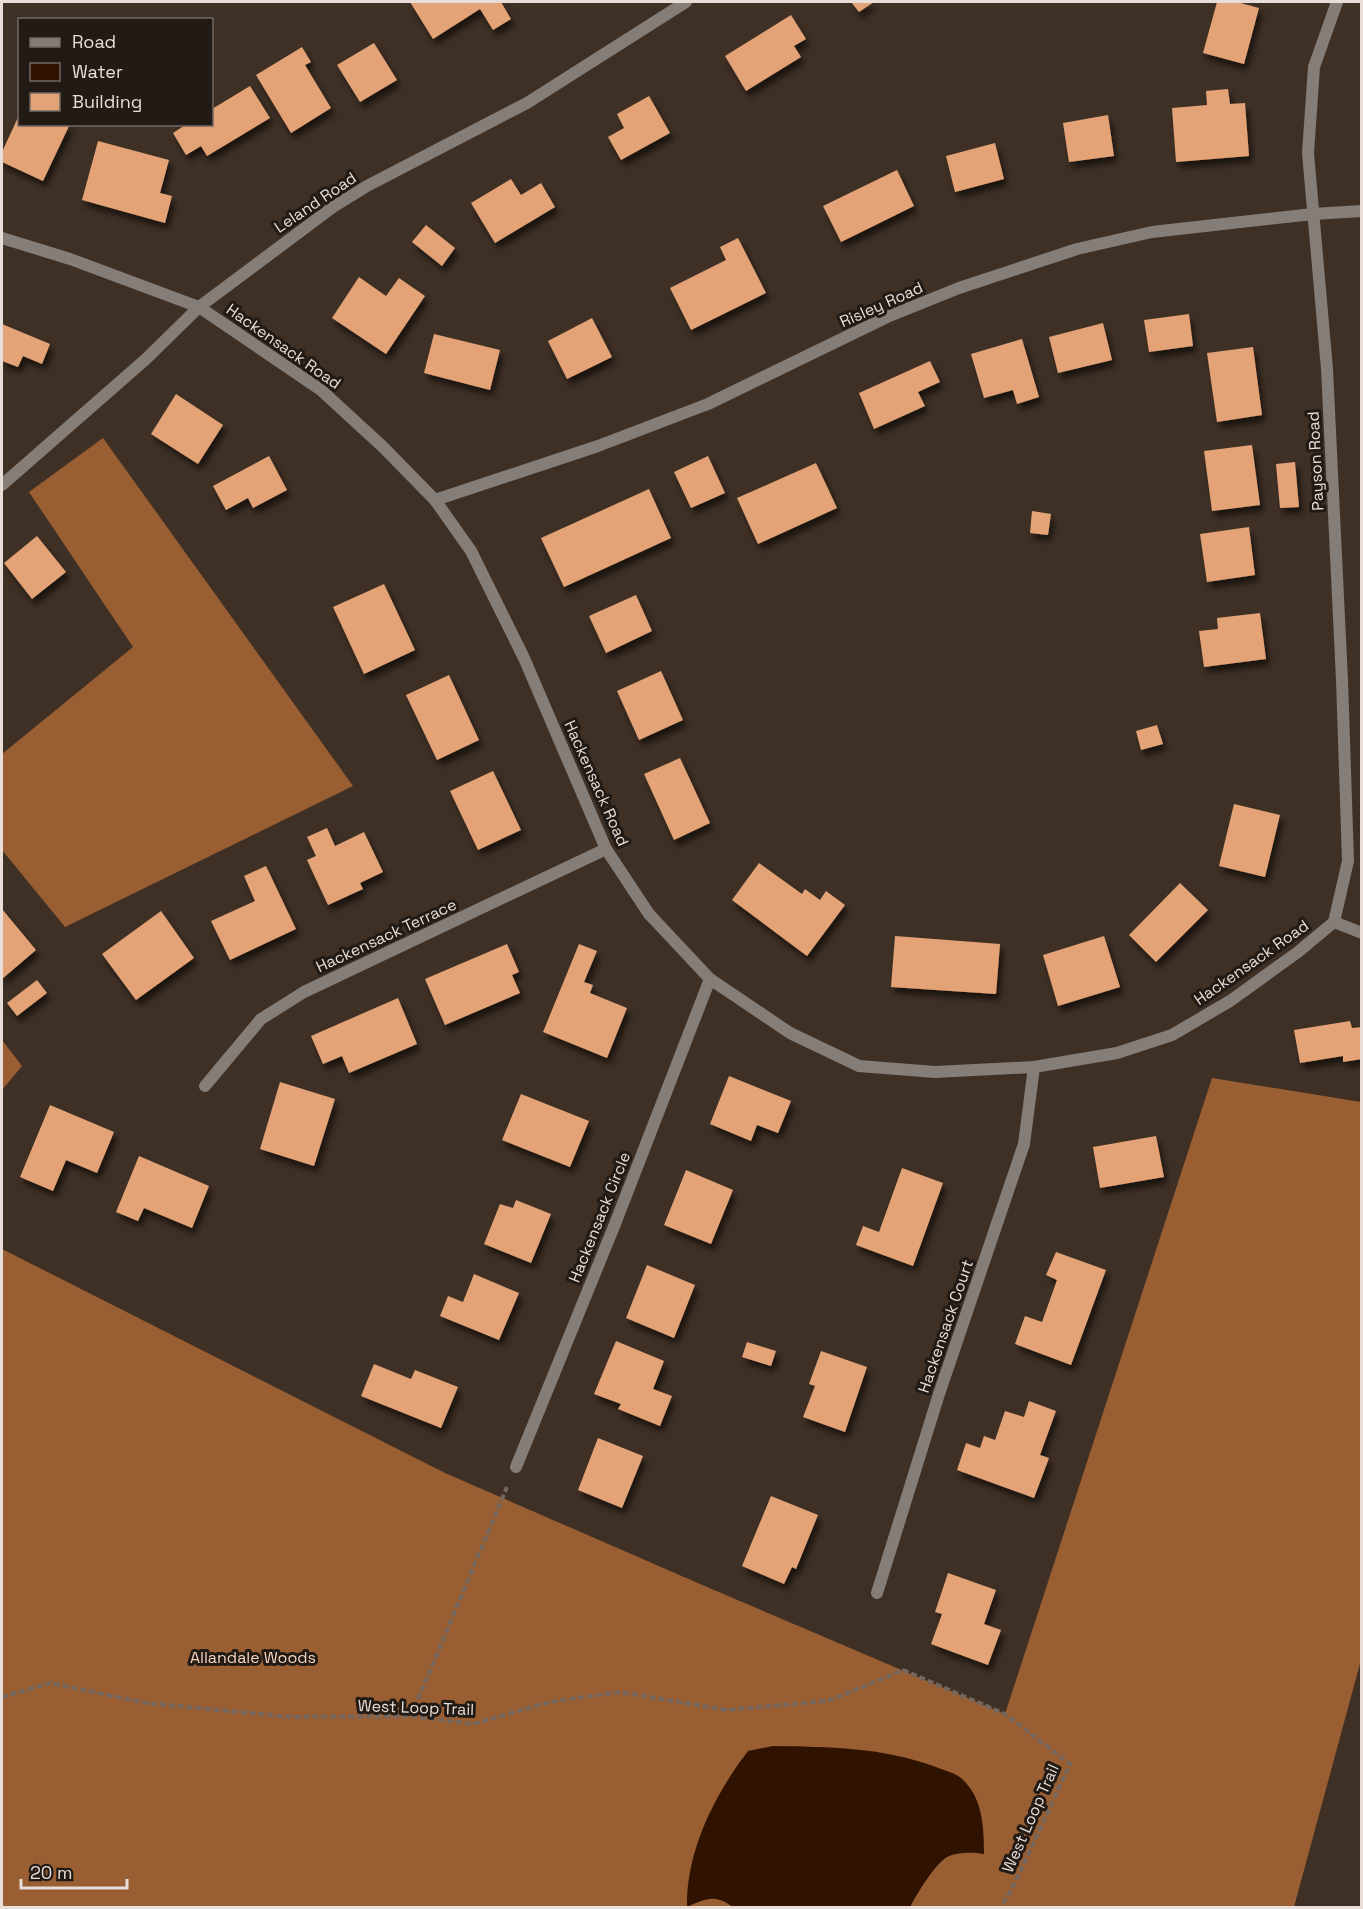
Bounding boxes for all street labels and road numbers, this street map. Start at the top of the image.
street label: Leland Road [270,167,360,238]
street label: Risley Road [836,277,926,332]
street label: Hackensack Road [222,299,345,394]
street label: Payson Road [1302,411,1329,511]
street label: Hackensack Road [559,717,634,849]
street label: Hackensack Terrace [313,894,460,977]
street label: Hackensack Road [1190,915,1313,1010]
street label: Hackensack Circle [564,1149,635,1286]
street label: Hackensack Court [913,1257,978,1396]
street label: West Loop Trail [357,1695,475,1720]
street label: West Loop Trail [997,1761,1064,1876]

